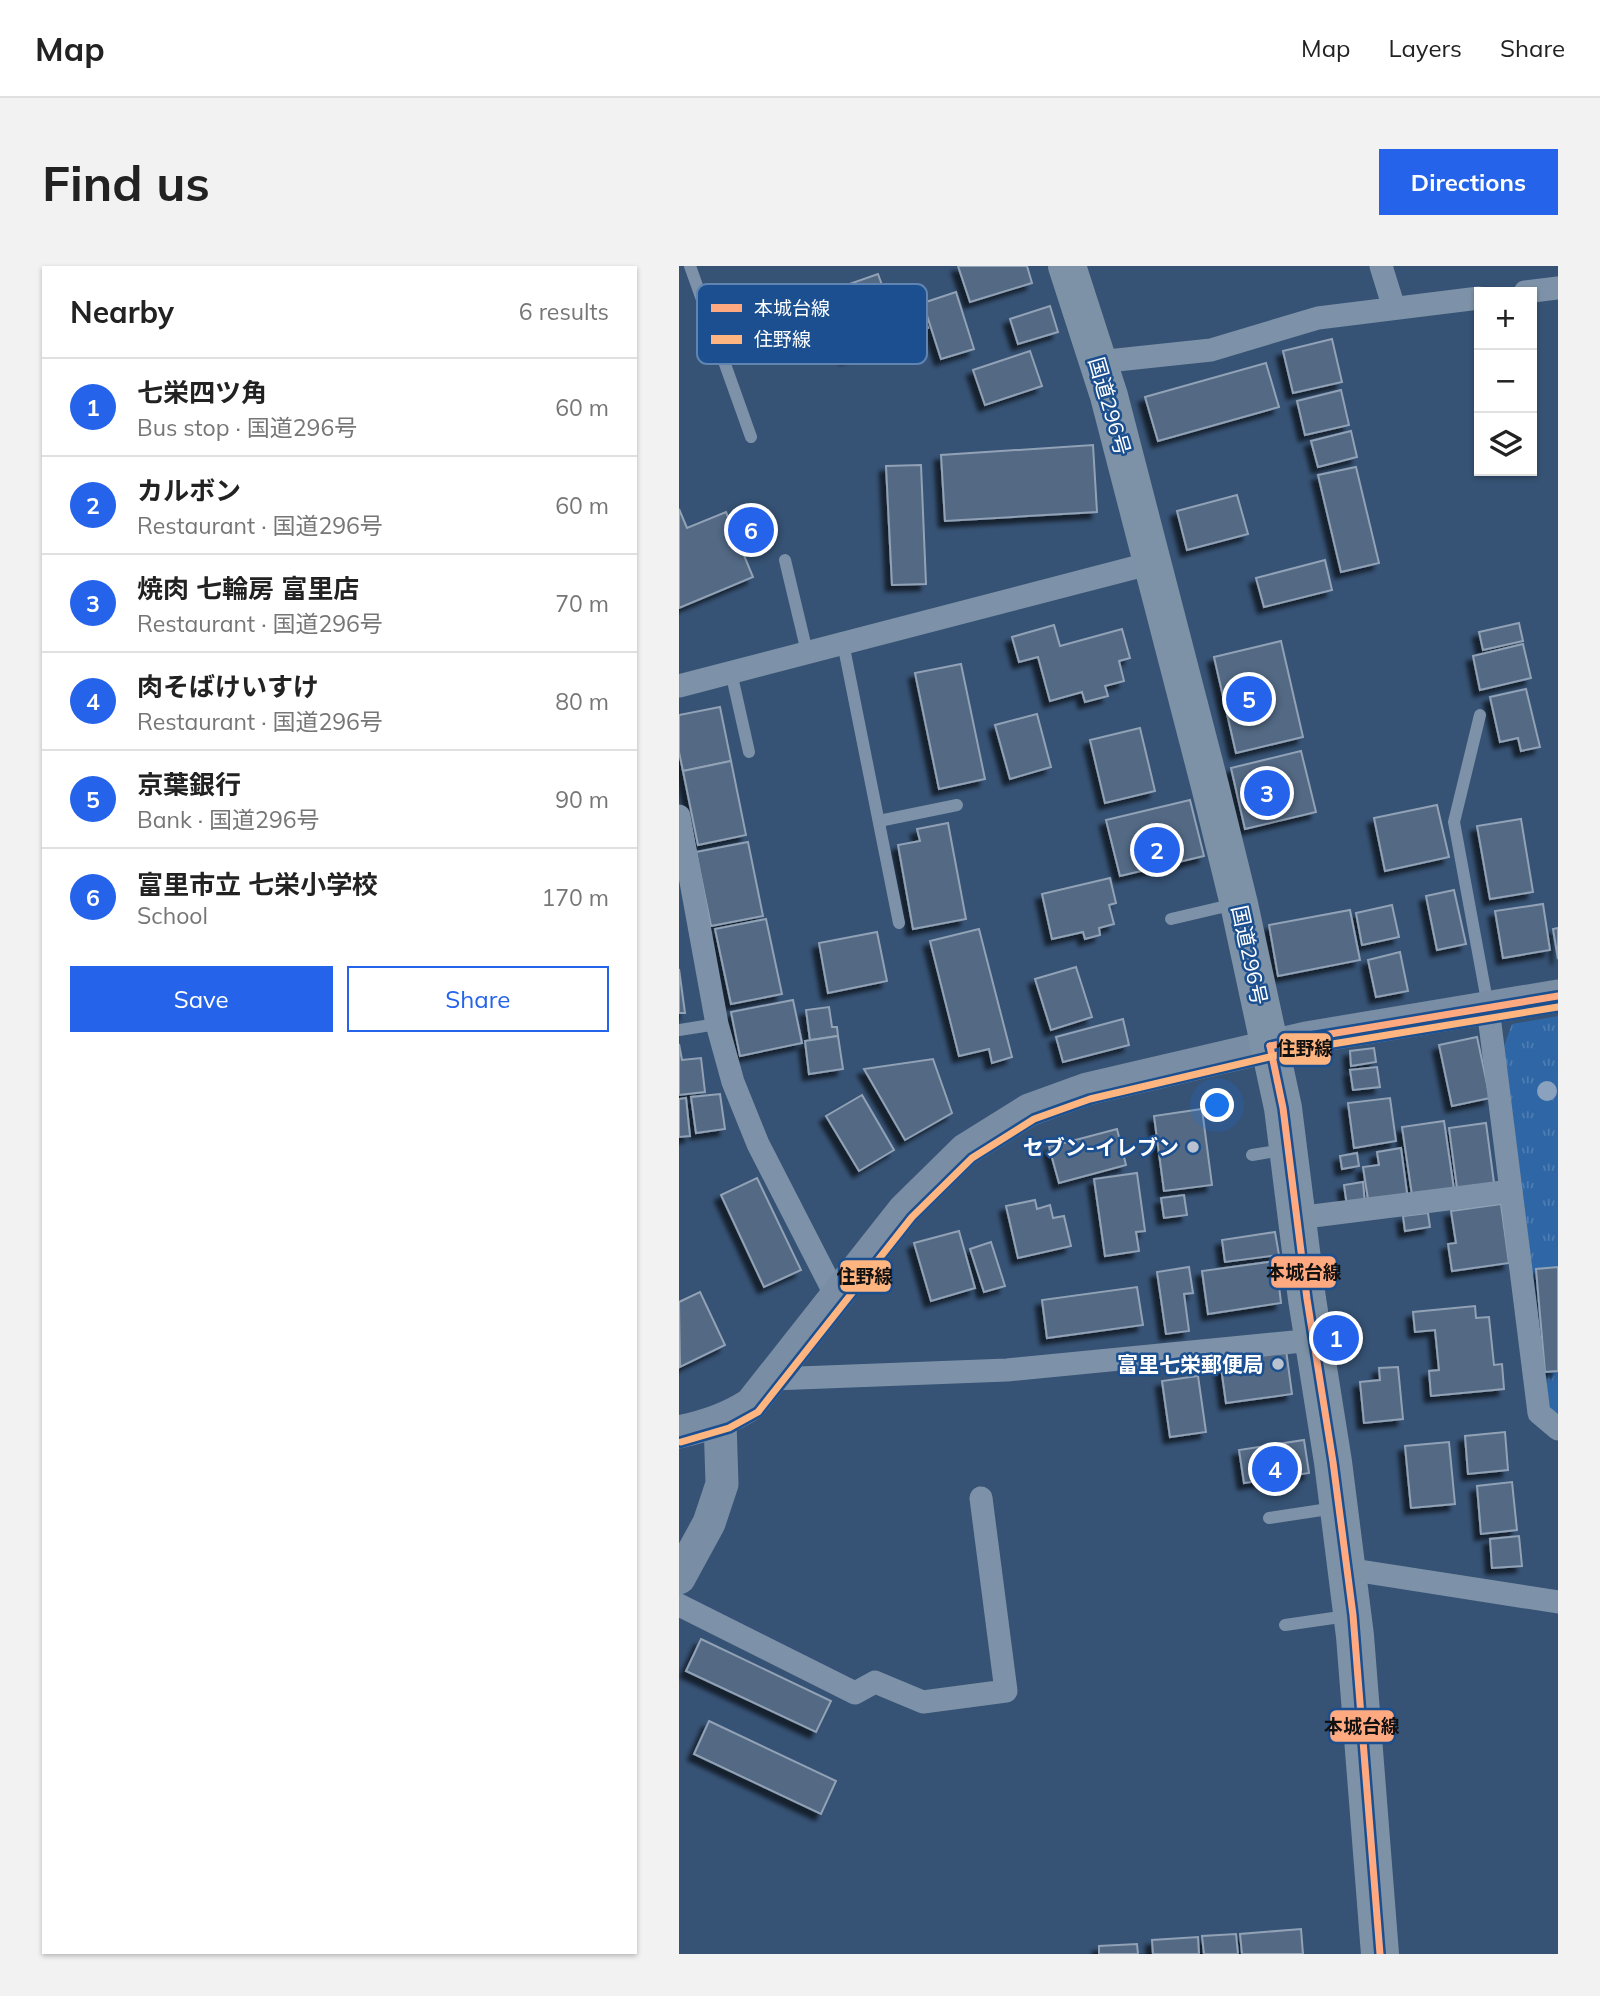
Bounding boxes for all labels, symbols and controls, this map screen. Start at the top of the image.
text: Map [35,28,105,69]
text: Map [1301,33,1350,63]
text: Layers [1388,33,1462,63]
text: Share [1500,33,1565,63]
button: Directions [1379,149,1558,215]
text: Find us [42,152,210,213]
legend [697,284,927,364]
map controls [1474,287,1537,476]
button: + [1474,287,1537,350]
text: Nearby [70,293,174,331]
text: 本城台線 [754,296,830,320]
text: 6 results [519,297,609,326]
text: 住野線 [754,327,811,351]
button: − [1474,350,1537,413]
street label: 国道296号 [1084,354,1136,458]
text: 七栄四ツ角 [137,376,267,409]
text: 1 [86,393,100,422]
text: 60 m [555,393,609,422]
text: Bus stop · 国道296号 [137,413,357,442]
button: layers [1474,413,1537,476]
text: カルボン [137,474,241,507]
text: 2 [86,491,100,520]
text: 60 m [555,491,609,520]
pin: 6 [728,504,774,556]
text: Restaurant · 国道296号 [137,511,383,540]
text: 焼肉 七輪房 富里店 [137,572,359,605]
text: 3 [86,589,100,618]
text: 70 m [555,589,609,618]
text: Restaurant · 国道296号 [137,609,383,638]
text: 肉そばけいすけ [137,670,319,703]
pin: 5 [1226,673,1272,725]
text: 4 [86,687,100,716]
text: 80 m [555,687,609,716]
text: Restaurant · 国道296号 [137,707,383,736]
pin: 3 [1244,767,1290,819]
text: 京葉銀行 [137,768,241,801]
text: 5 [86,785,100,814]
text: 90 m [555,785,609,814]
text: Bank · 国道296号 [137,805,319,834]
pin: 2 [1134,824,1180,876]
text: 富里市立 七栄小学校 [137,868,378,901]
text: 6 [86,883,100,912]
text: 170 m [541,883,609,912]
text: School [137,901,208,930]
street label: 国道296号 [1227,903,1273,1007]
button: Save [70,966,333,1032]
button: Share [347,966,609,1032]
line badge: 住野線 [1278,1032,1332,1066]
text: 住野線 [1276,1036,1334,1060]
your location [1200,1088,1234,1122]
place label: セブン-イレブン [1023,1134,1179,1160]
marker: セブン-イレブン [1185,1139,1201,1155]
line badge: 本城台線 [1270,1255,1337,1289]
line badge: 住野線 [839,1259,892,1293]
text: 本城台線 [1266,1260,1342,1284]
text: 住野線 [836,1264,894,1288]
pin: 1 [1313,1312,1359,1364]
place label: 富里七栄郵便局 [1117,1351,1264,1377]
marker: 富里七栄郵便局 [1270,1356,1286,1372]
pin: 4 [1252,1443,1298,1495]
line badge: 本城台線 [1329,1709,1395,1743]
text: 本城台線 [1324,1714,1400,1738]

